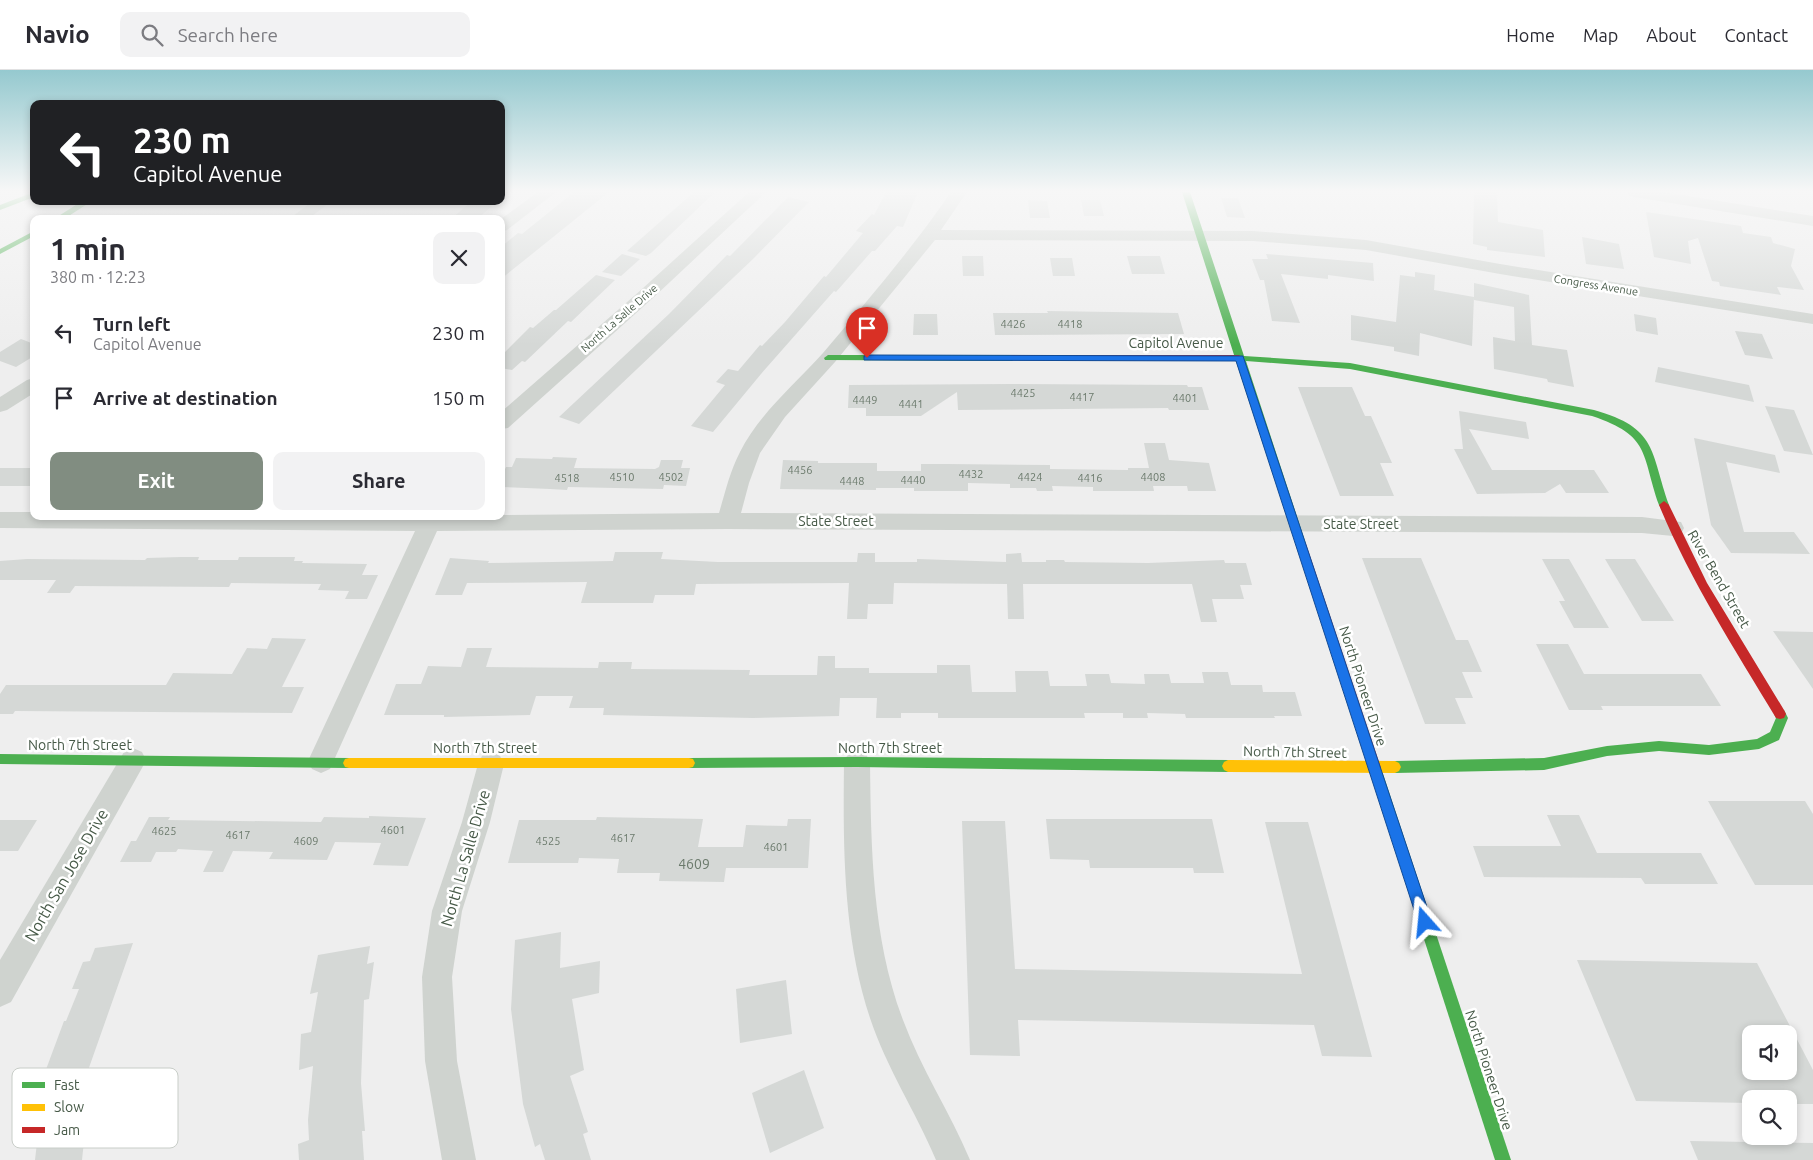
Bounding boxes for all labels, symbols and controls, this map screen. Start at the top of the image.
search box [120,12,470,57]
text: Navio [25,21,90,48]
icon: search [138,21,166,49]
text: Search here [178,24,278,46]
text: Home [1506,25,1555,45]
text: Map [1583,25,1618,45]
text: About [1646,25,1696,45]
text: Contact [1724,25,1788,45]
icon: left [50,120,115,185]
text: 230 m [133,120,231,160]
text: Capitol Avenue [133,161,282,186]
text: 1 min [50,232,126,266]
button: close [433,232,485,284]
text: 380 m · 12:23 [50,268,146,286]
street label: Congress Avenue [1553,272,1639,298]
street label: North La Salle Drive [578,282,660,354]
pin [846,307,888,358]
text: Turn left [93,313,171,335]
icon: arrive [853,314,881,342]
house number: 4426 [1001,318,1025,330]
house number: 4418 [1058,318,1082,330]
icon: left [50,319,78,347]
text: 230 m [432,322,485,344]
text: Capitol Avenue [93,335,202,353]
street label: Capitol Avenue [1128,335,1224,351]
icon: arrive [50,384,78,412]
text: Arrive at destination [93,387,278,409]
text: 150 m [432,387,485,409]
house number: 4425 [1011,387,1035,399]
house number: 4417 [1070,391,1094,403]
house number: 4401 [1173,392,1197,404]
house number: 4449 [853,394,877,406]
house number: 4441 [899,398,923,410]
button: Exit [50,452,263,510]
button: Share [273,452,485,510]
house number: 4456 [788,464,812,476]
house number: 4432 [959,468,983,480]
house number: 4510 [610,471,634,483]
house number: 4502 [659,471,683,483]
house number: 4424 [1018,471,1042,483]
house number: 4408 [1141,471,1165,483]
house number: 4518 [555,472,579,484]
house number: 4416 [1078,472,1102,484]
house number: 4440 [901,474,925,486]
house number: 4448 [840,475,864,487]
street label: State Street [798,513,874,529]
street label: State Street [1323,516,1399,532]
street label: River Bend Street [1685,527,1754,631]
street label: North Pioneer Drive [1336,624,1390,748]
street label: North 7th Street [28,737,132,753]
street label: North 7th Street [433,740,537,756]
street label: North 7th Street [838,740,942,756]
street label: North 7th Street [1243,743,1348,761]
street label: North La Salle Drive [437,788,493,928]
street label: North San Jose Drive [21,806,111,944]
house number: 4601 [381,824,405,836]
house number: 4625 [152,825,176,837]
house number: 4617 [226,829,250,841]
house number: 4617 [611,832,635,844]
house number: 4609 [294,835,318,847]
house number: 4525 [536,835,560,847]
house number: 4601 [764,841,788,853]
house number: 4609 [678,856,710,872]
position arrow [1398,895,1450,947]
street label: North Pioneer Drive [1462,1008,1516,1132]
map controls [1742,1025,1797,1145]
button: sound [1742,1025,1797,1080]
legend [12,1068,178,1148]
text: Fast [54,1077,80,1093]
button: search [1742,1090,1797,1145]
text: Slow [54,1099,84,1115]
text: Jam [54,1122,80,1138]

